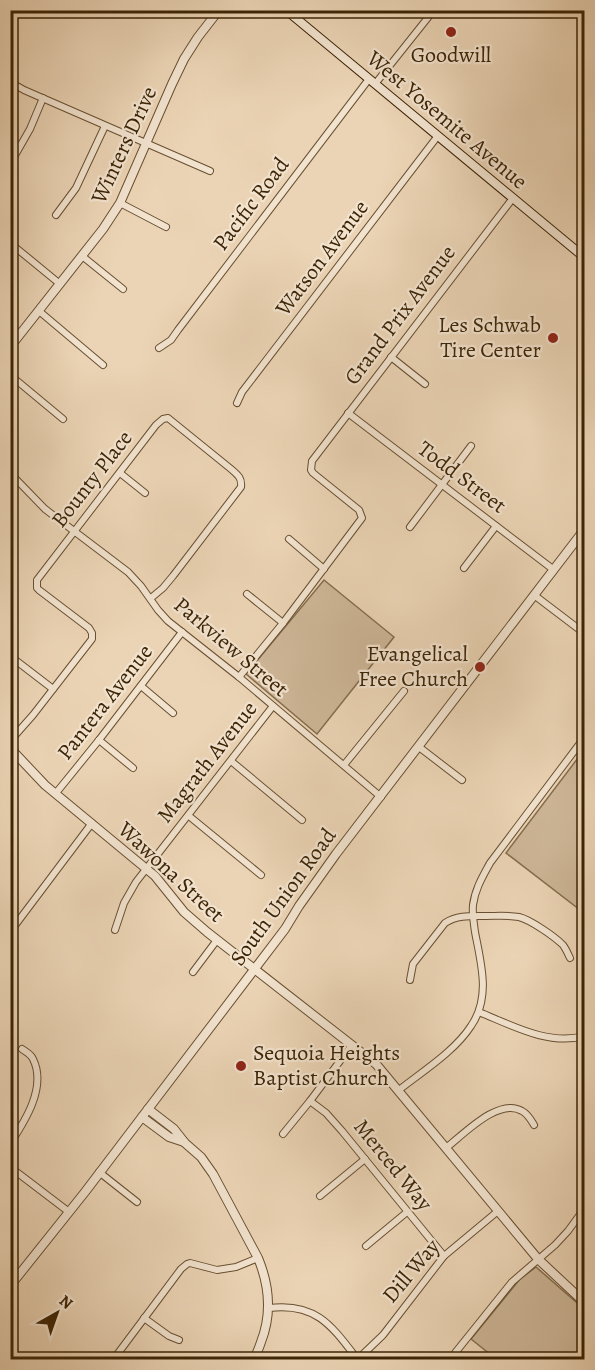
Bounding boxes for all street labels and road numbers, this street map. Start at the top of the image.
street label: West Yosemite Avenue [359,43,534,196]
street label: Winters Drive [83,82,164,209]
street label: Pacific Road [206,151,296,257]
street label: Watson Avenue [268,194,376,323]
street label: Grand Prix Avenue [338,239,462,391]
street label: Bounty Place [45,424,139,534]
street label: Todd Street [412,434,512,520]
street label: Parkview Street [167,590,295,704]
street label: Pantera Avenue [50,638,160,766]
street label: Magrath Avenue [150,695,264,829]
street label: Wawona Street [111,814,231,929]
street label: South Union Road [223,822,343,972]
street label: Merced Way [347,1113,439,1217]
street label: Dill Way [375,1232,447,1309]

